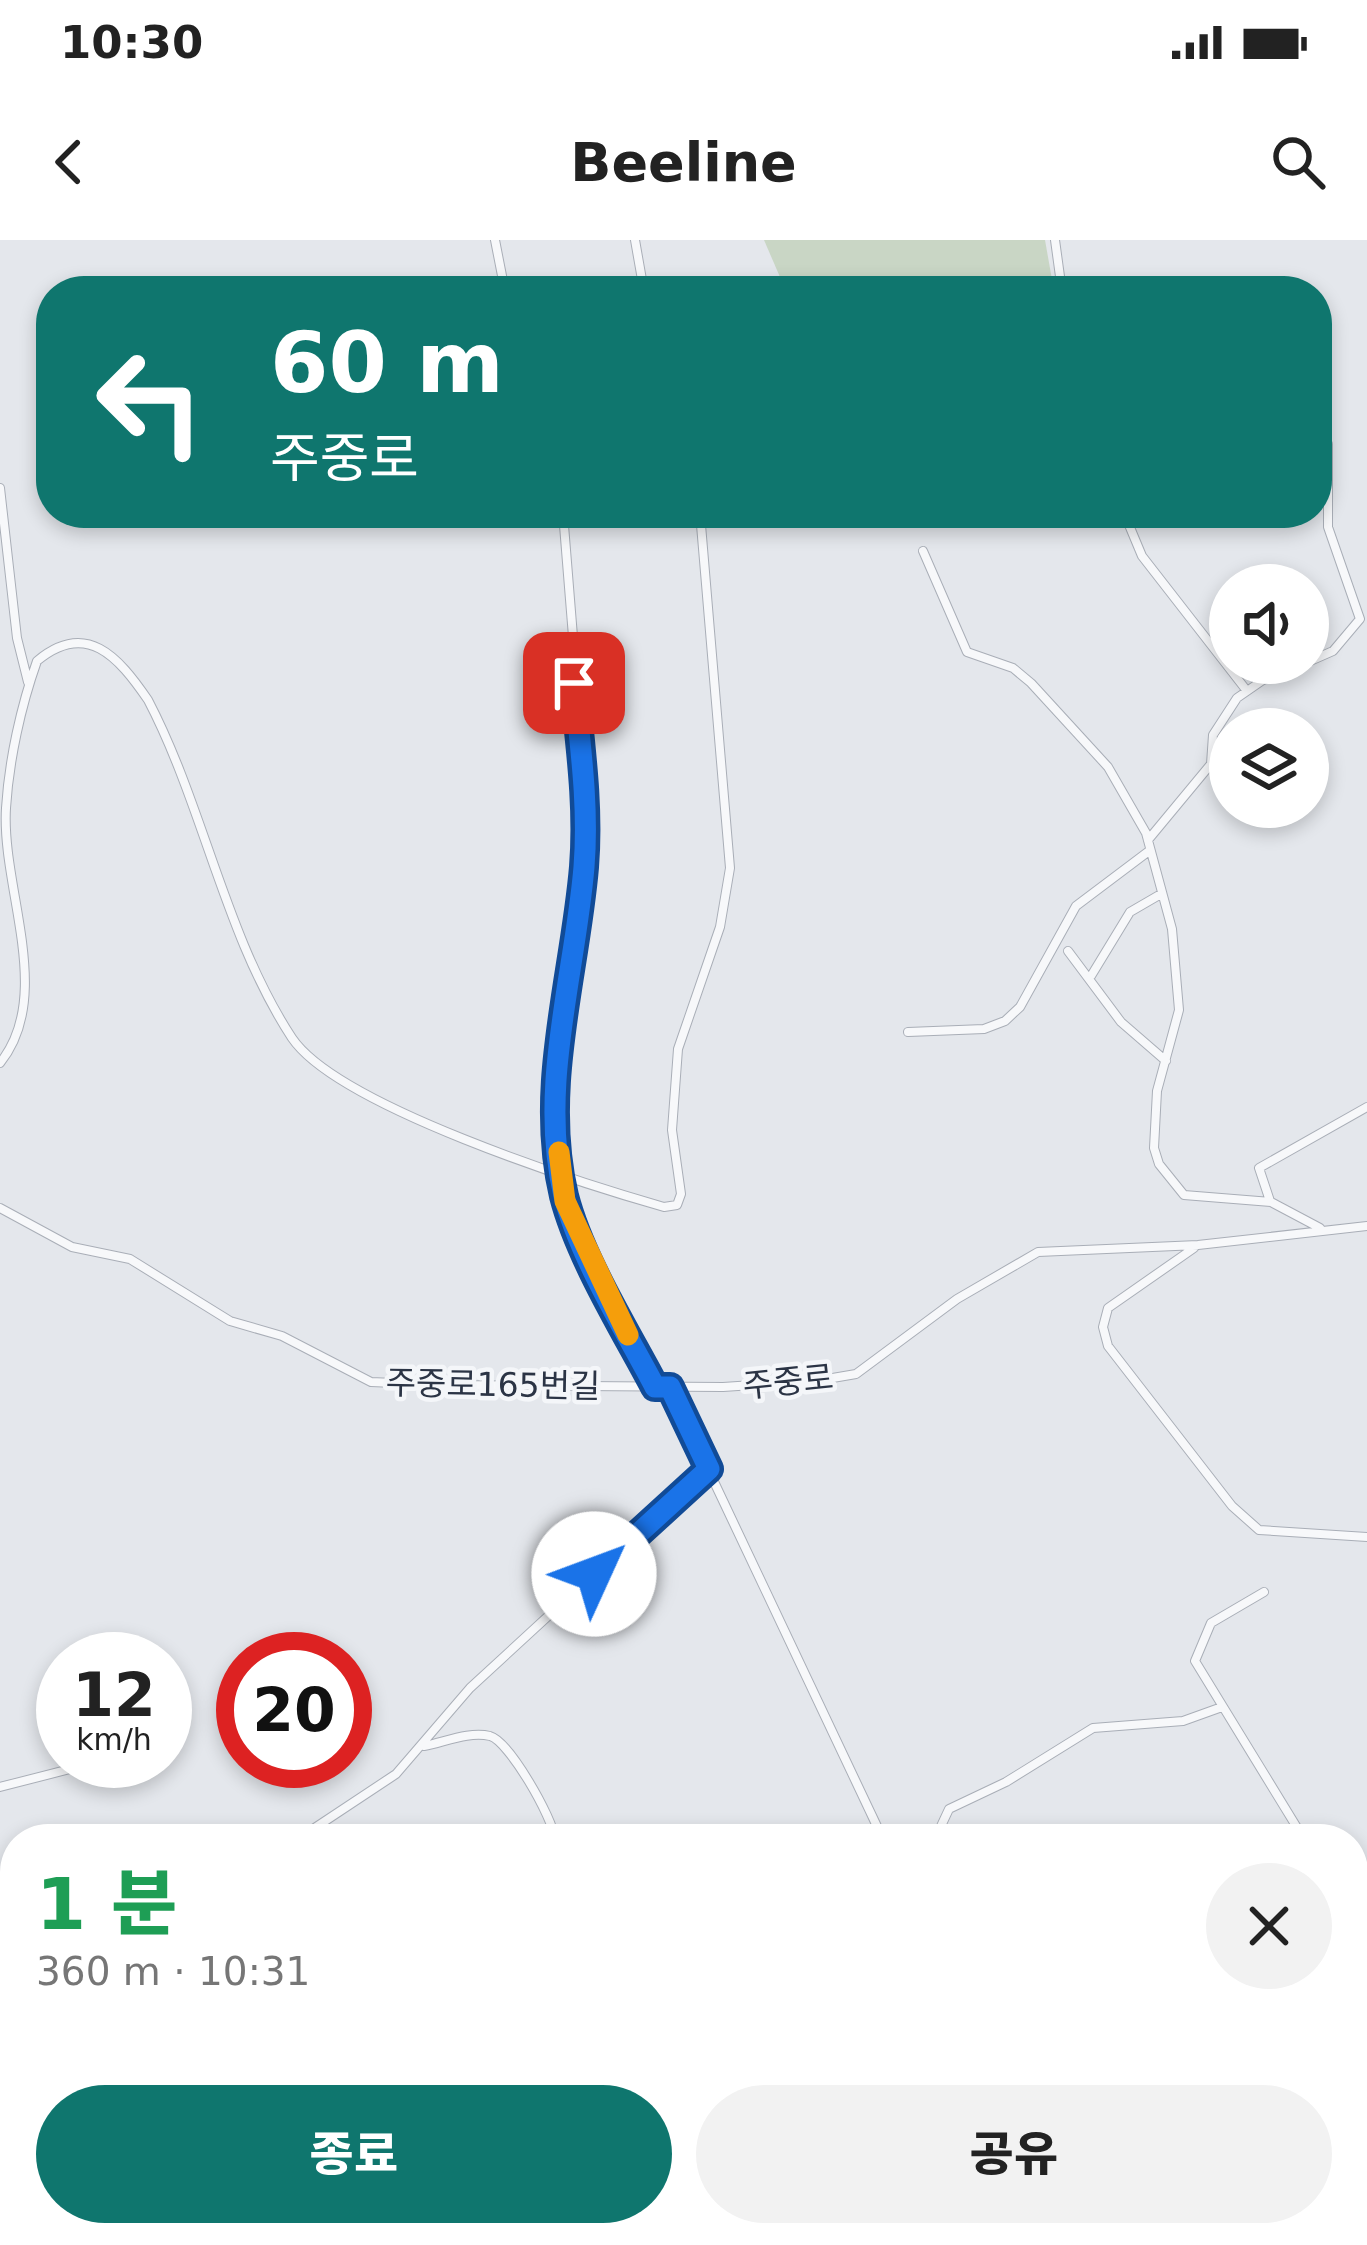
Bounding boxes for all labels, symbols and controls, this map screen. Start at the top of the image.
text: 10:30 [60,16,203,69]
icon: back [36,129,102,195]
icon: search [1265,129,1331,195]
text: Beeline [570,131,797,194]
text: 60 m [270,314,504,412]
icon: left [72,324,228,480]
text: 주중로 [270,427,419,490]
map controls [1209,564,1329,828]
button: sound [1209,564,1329,684]
pin [523,632,625,734]
icon: arrive [541,650,607,716]
button: layers [1209,708,1329,828]
street label: 주중로 [741,1357,835,1406]
street label: 주중로165번길 [385,1363,601,1406]
position arrow [531,1511,657,1637]
speed limit sign: 20 [216,1632,372,1788]
text: 12 [72,1660,156,1730]
text: km/h [76,1722,152,1757]
text: 1 분 [36,1862,177,1946]
button: close [1206,1863,1332,1989]
text: 360 m · 10:31 [36,1949,310,1994]
button: 종료 [36,2085,672,2223]
button: 공유 [696,2085,1332,2223]

